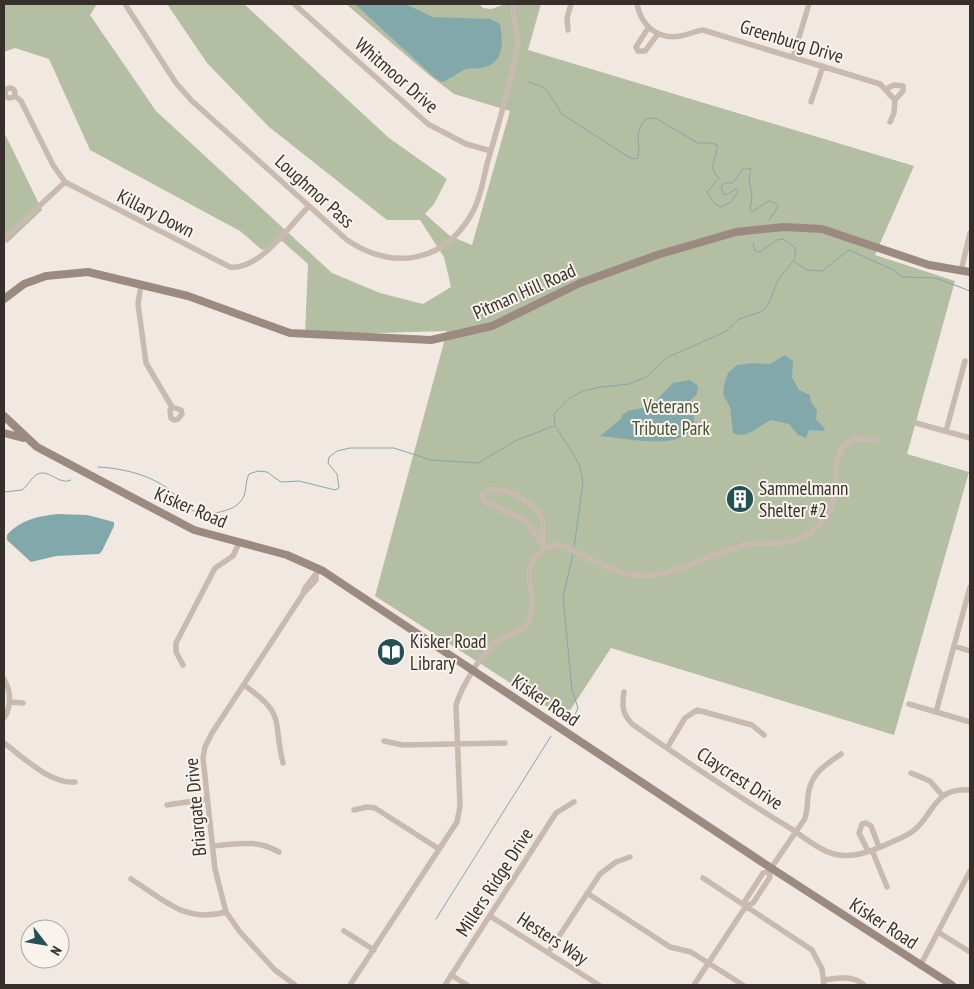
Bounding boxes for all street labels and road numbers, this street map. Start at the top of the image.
street label: Greenburg Drive [737,14,847,68]
street label: Whitmoor Drive [350,32,444,118]
street label: Loughmor Pass [270,149,360,233]
street label: Killary Down [113,183,199,243]
street label: Pitman Hill Road [469,258,579,324]
street label: Kisker Road [151,481,231,533]
street label: Kisker Road [508,669,584,731]
street label: Claycrest Drive [692,741,788,815]
street label: Briargate Drive [179,757,211,857]
street label: Millers Ridge Drive [450,823,538,941]
street label: Kisker Road [845,892,923,954]
street label: Hesters Way [513,906,594,970]

